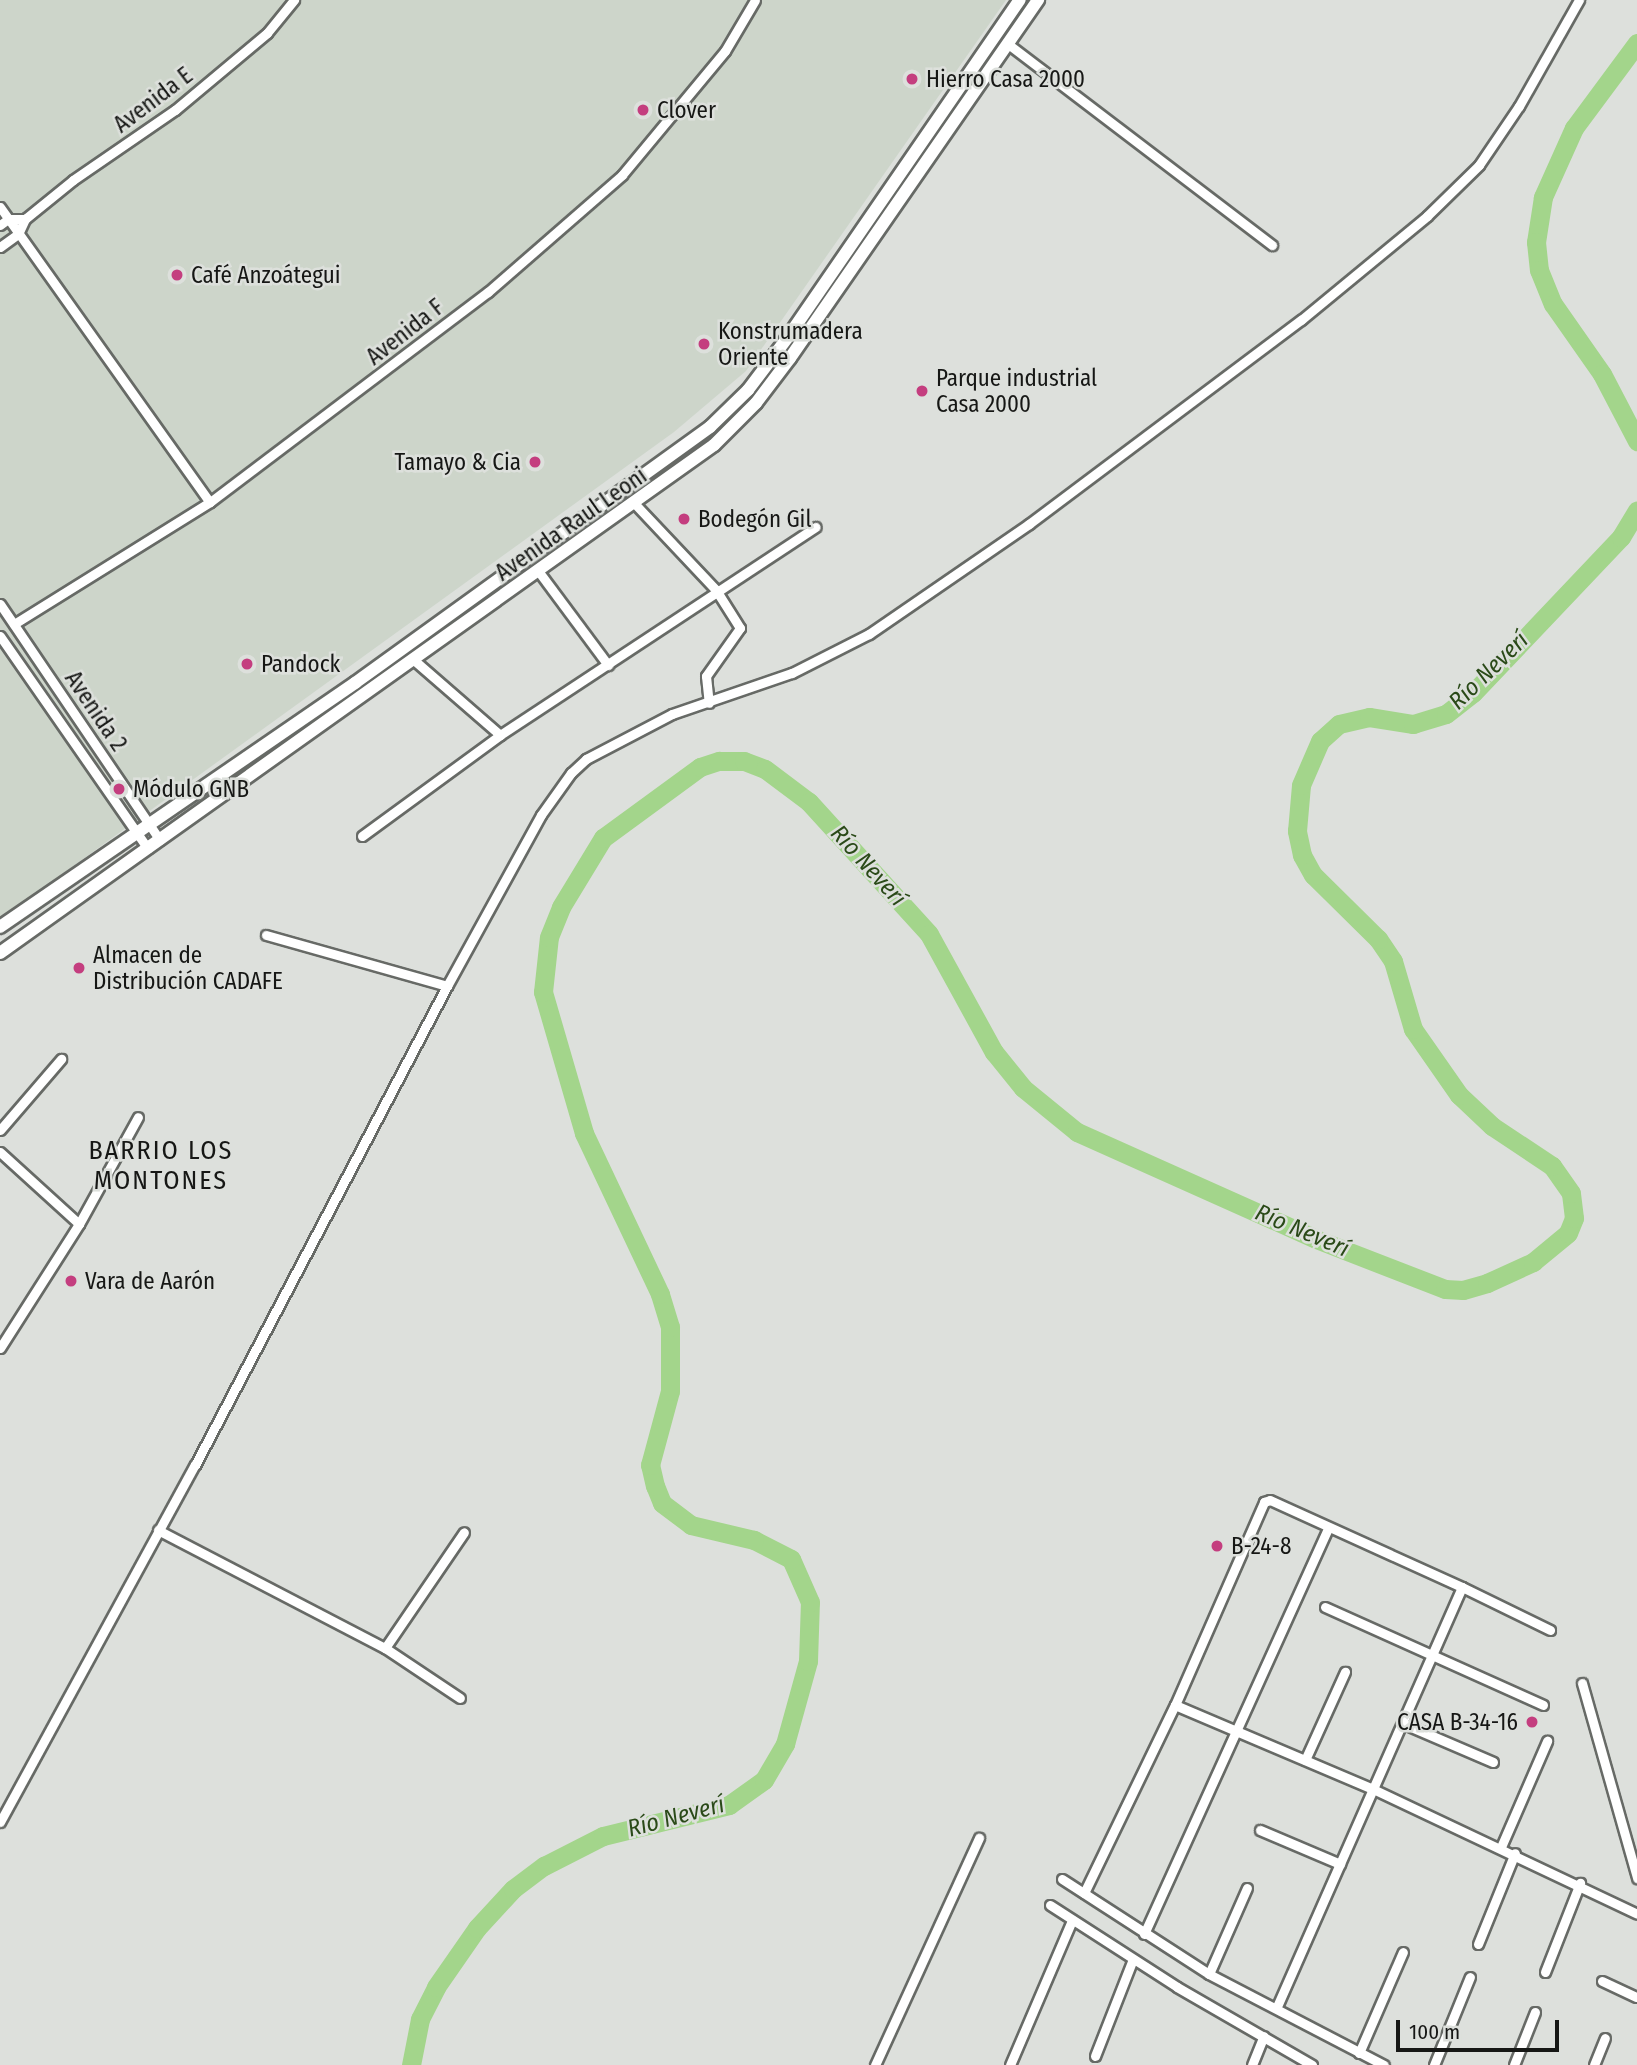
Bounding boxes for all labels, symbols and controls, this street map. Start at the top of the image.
street label: Avenida E [108,62,198,138]
place label: Hierro Casa 2000 [926,65,1085,93]
marker: Hierro Casa 2000 [904,71,920,87]
place label: Clover [657,96,716,124]
marker: Clover [635,102,651,118]
place label: Café Anzoátegui [191,261,341,289]
marker: Café Anzoátegui [169,267,185,283]
street label: Avenida F [361,293,449,371]
place label: Konstrumadera Oriente [718,317,863,371]
marker: Konstrumadera Oriente [696,336,712,352]
place label: Parque industrial Casa 2000 [936,364,1097,418]
marker: Parque industrial Casa 2000 [914,383,930,399]
place label: Tamayo & Cia [395,448,521,476]
marker: Tamayo & Cia [527,454,543,470]
street label: Avenida Raul Leoni [490,461,652,587]
place label: Bodegón Gil [698,505,811,533]
marker: Bodegón Gil [676,511,692,527]
water label: Río Neverí [1443,626,1535,716]
place label: Pandock [261,650,340,678]
marker: Pandock [239,656,255,672]
street label: Avenida 2 [59,666,133,756]
place label: Módulo GNB [133,775,249,803]
marker: Módulo GNB [111,781,127,797]
water label: Río Neverí [824,819,912,913]
place label: Almacen de Distribución CADAFE [93,941,283,995]
marker: Almacen de Distribución CADAFE [71,960,87,976]
district label: BARRIO LOS MONTONES [90,1135,232,1196]
water label: Río Neverí [1251,1198,1353,1264]
place label: Vara de Aarón [85,1267,215,1295]
marker: Vara de Aarón [63,1273,79,1289]
place label: B-24-8 [1231,1532,1291,1560]
marker: B-24-8 [1209,1538,1225,1554]
place label: CASA B-34-16 [1397,1708,1518,1736]
marker: CASA B-34-16 [1524,1714,1540,1730]
water label: Río Neverí [624,1790,728,1844]
scale bar [1399,2006,1562,2050]
text: 100 m [1409,2019,1460,2045]

